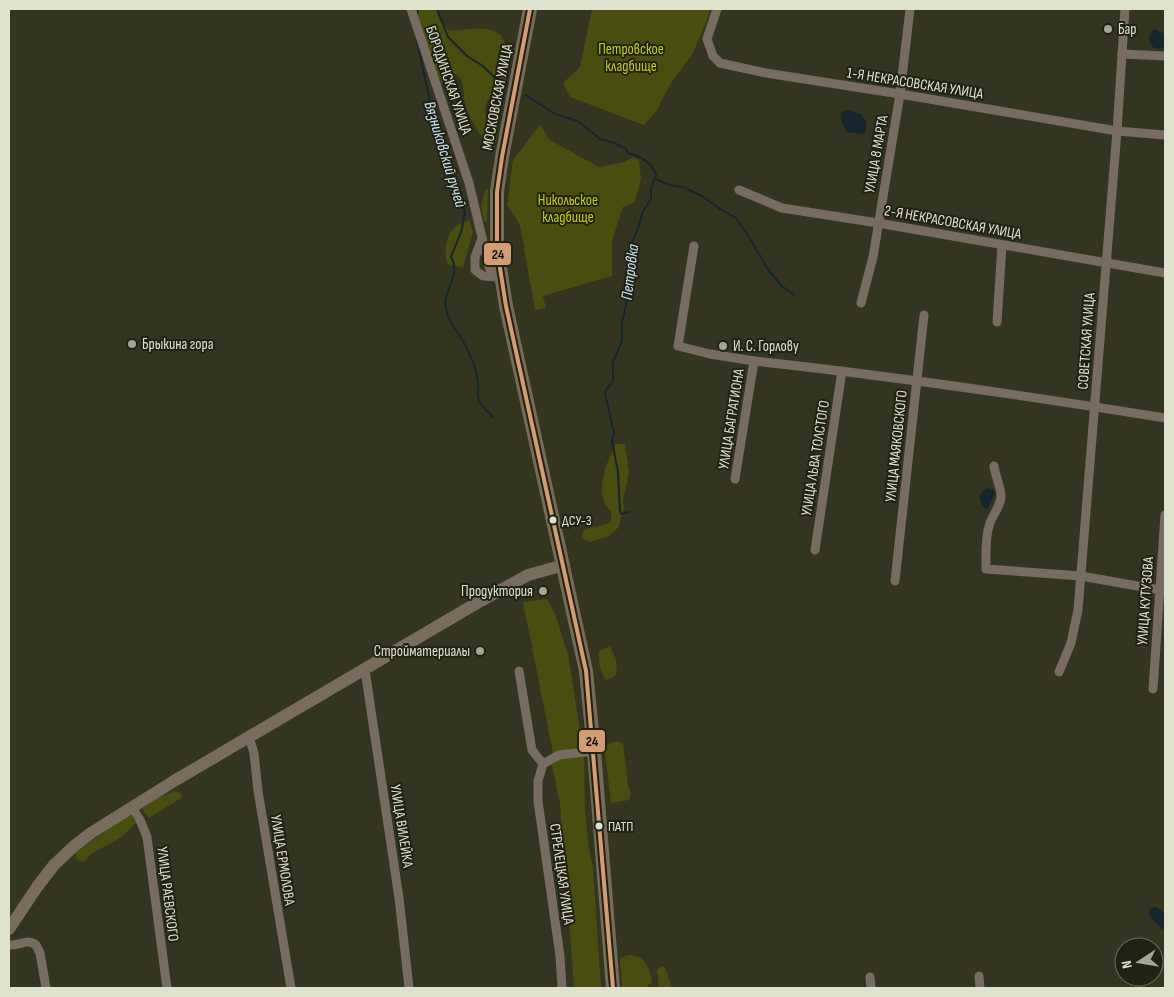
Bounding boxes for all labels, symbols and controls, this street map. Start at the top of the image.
place label: Бар [1118,20,1136,39]
street label: БОРОДИНСКАЯ УЛИЦА [421,23,476,138]
marker: Бар [1102,23,1114,35]
park label: Петровское кладбище [598,40,664,76]
street label: МОСКОВСКАЯ УЛИЦА [478,42,517,152]
street label: 1-Я НЕКРАСОВСКАЯ УЛИЦА [845,63,985,104]
water label: Вязниковский ручей [419,99,470,210]
street label: УЛИЦА 8 МАРТА [860,113,893,194]
park label: Никольское кладбище [538,191,598,227]
street label: 2-Я НЕКРАСОВСКАЯ УЛИЦА [883,201,1023,244]
line badge: 24 [483,242,512,266]
water label: Петровка [618,243,643,301]
text: 24 [492,246,505,263]
street label: СОВЕТСКАЯ УЛИЦА [1074,291,1099,390]
place label: Брыкина гора [142,335,214,354]
place label: И. С. Горлову [733,337,799,356]
marker: Брыкина гора [126,338,138,350]
marker: И. С. Горлову [717,340,729,352]
street label: УЛИЦА БАГРАТИОНА [714,367,749,471]
street label: УЛИЦА МАЯКОВСКОГО [881,389,912,503]
street label: УЛИЦА ЛЬВА ТОЛСТОГО [797,399,834,517]
place label: ДСУ-3 [562,512,592,529]
marker: ДСУ-3 [548,515,558,525]
street label: УЛИЦА КУТУЗОВА [1133,556,1158,646]
place label: Продуктория [461,582,533,601]
marker: Продуктория [537,585,549,597]
place label: Стройматериалы [374,642,470,661]
marker: Стройматериалы [474,645,486,657]
line badge: 24 [578,729,606,753]
text: 24 [586,733,599,750]
street label: УЛИЦА ВИЛЕЙКА [386,783,418,870]
street label: УЛИЦА ЕРМОЛОВА [266,813,299,907]
place label: ПАТП [608,818,633,835]
marker: ПАТП [594,821,604,831]
street label: СТРЕЛЕЦКАЯ УЛИЦА [545,822,578,926]
street label: УЛИЦА РАЕВСКОГО [152,846,183,942]
north arrow [1114,937,1164,987]
text: N [1118,959,1136,970]

